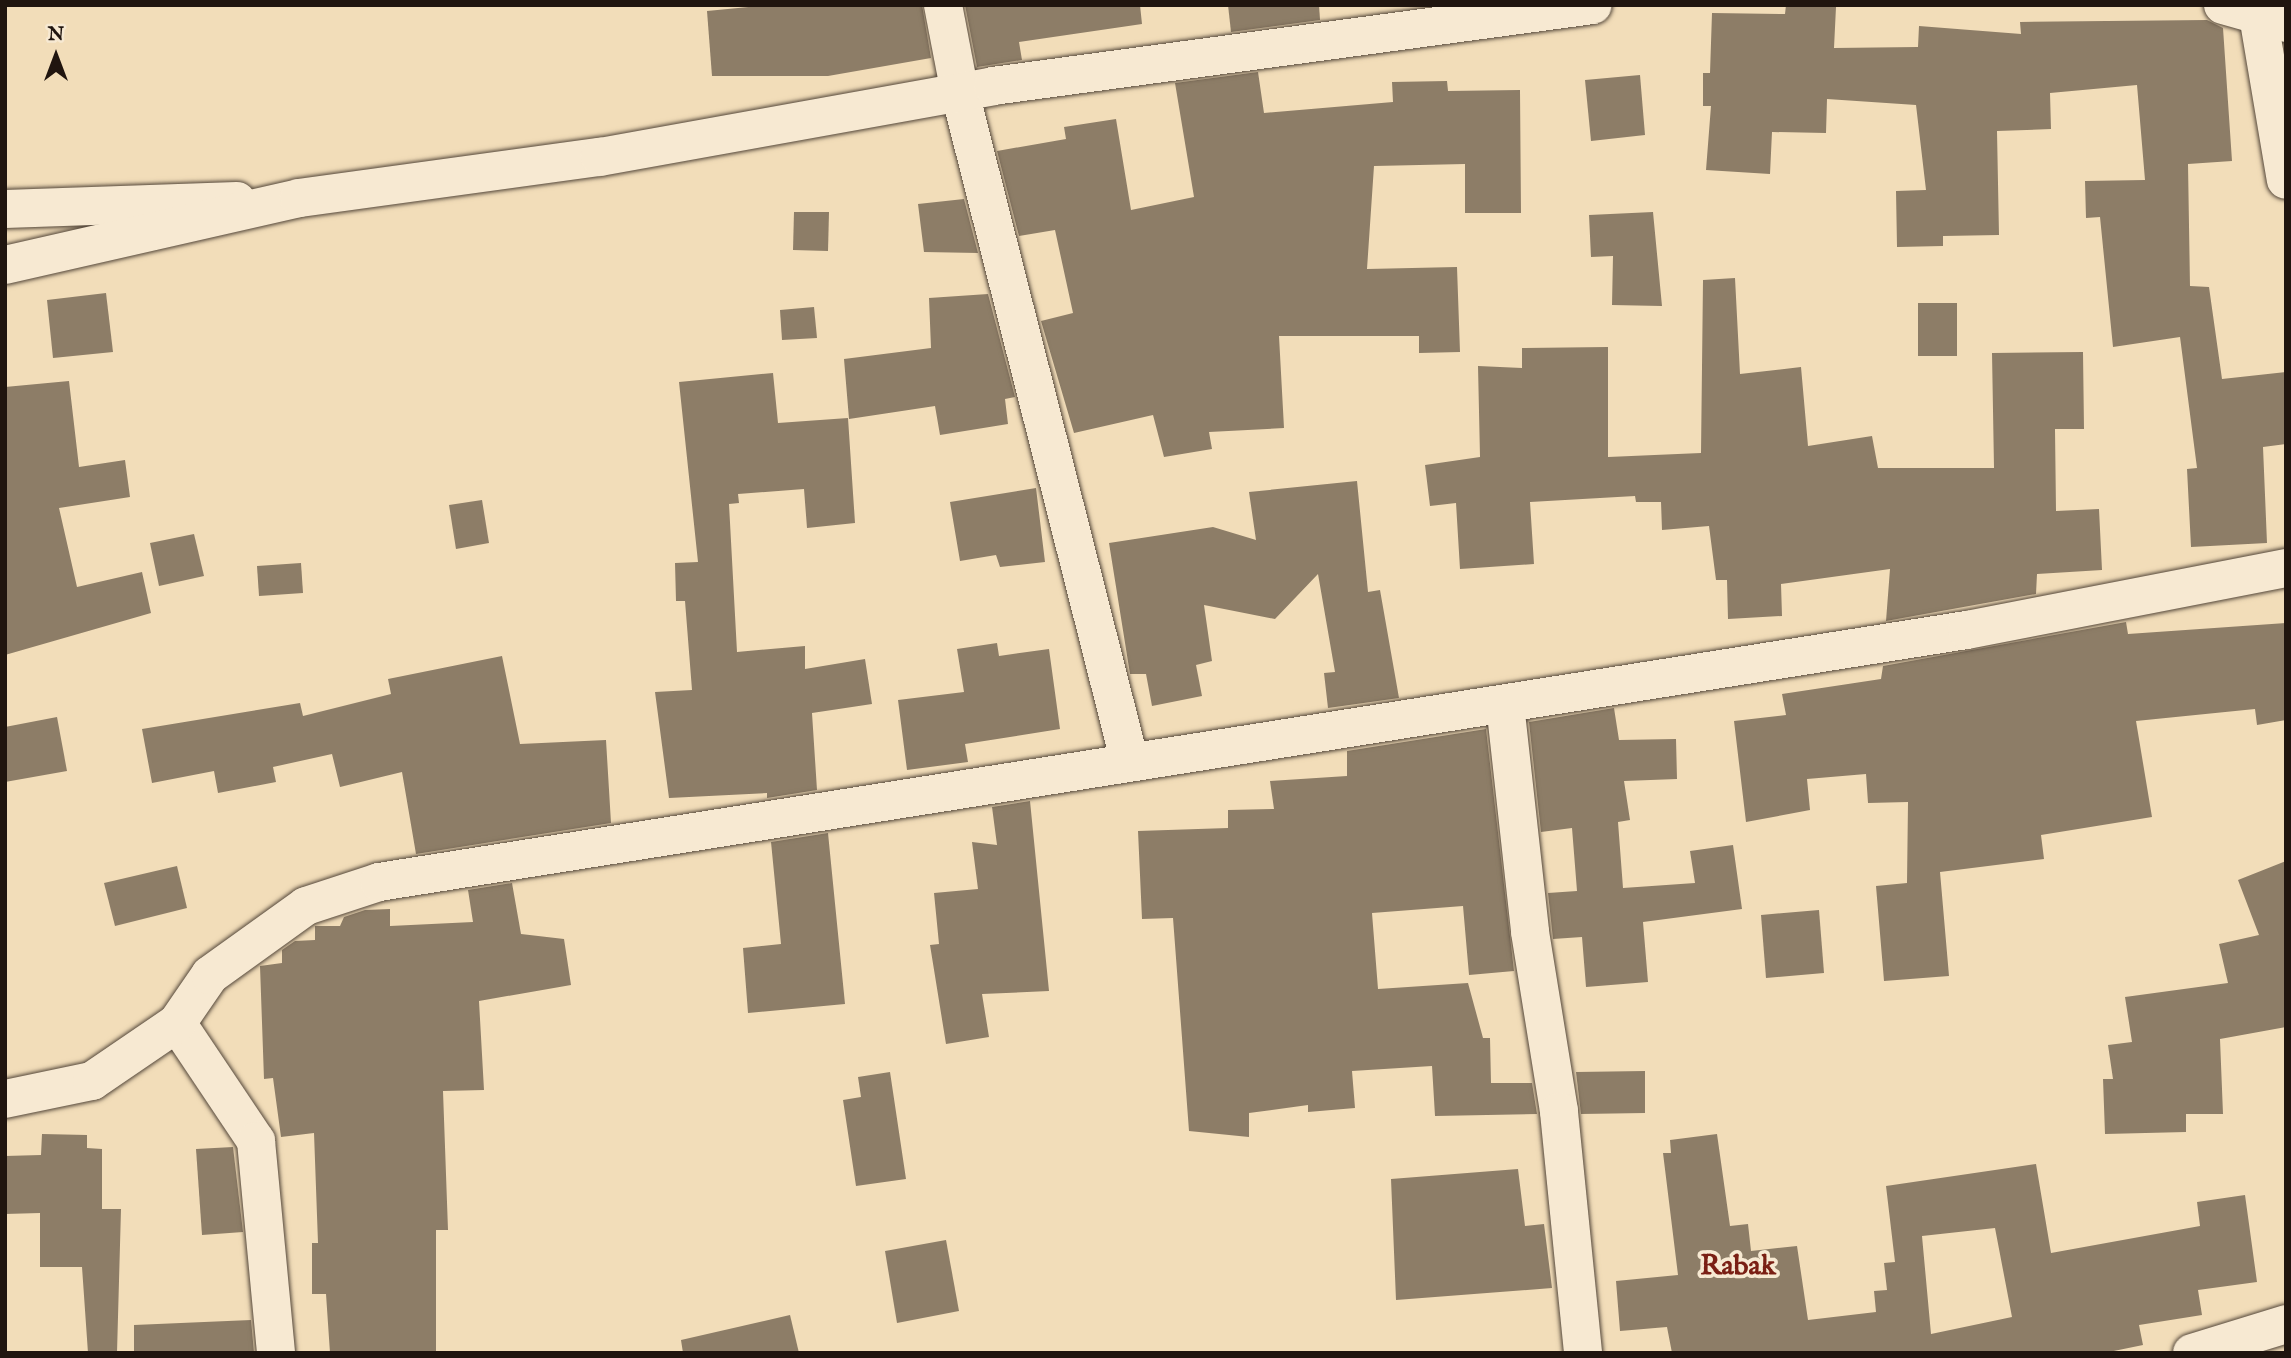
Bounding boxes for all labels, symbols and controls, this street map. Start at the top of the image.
north arrow [21,21,91,91]
text: N [48,23,64,47]
district label: Rabak [1700,1250,1776,1284]

